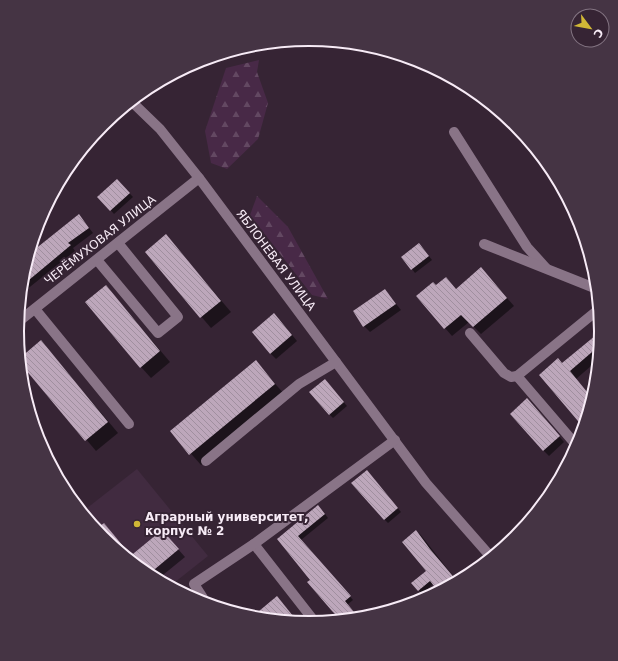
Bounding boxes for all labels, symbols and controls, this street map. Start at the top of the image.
north arrow [570,8,610,48]
text: С [590,26,606,40]
street label: ЧЕРЁМУХОВАЯ УЛИЦА [41,191,159,288]
street label: ЯБЛОНЕВАЯ УЛИЦА [233,207,319,314]
place label: Аграрный университет, корпус № 2 [145,510,309,538]
marker: Аграрный университет, корпус № 2 [132,519,142,529]

